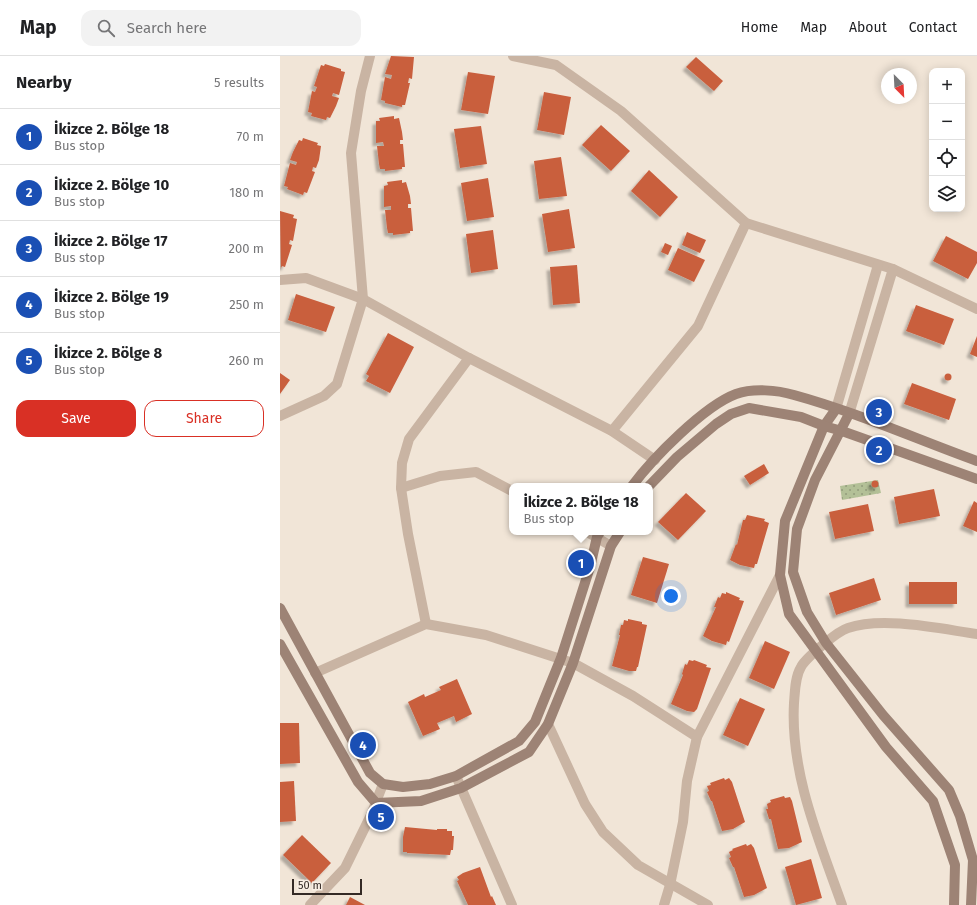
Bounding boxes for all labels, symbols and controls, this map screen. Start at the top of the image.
search box [81,10,361,46]
text: Map [20,16,57,39]
icon: search [95,17,117,39]
text: Search here [127,19,207,37]
text: Home [741,19,778,36]
text: Map [800,19,827,36]
text: About [849,19,887,36]
text: Contact [909,19,957,36]
north arrow [881,68,917,104]
map controls [929,68,965,212]
button: + [929,68,965,104]
text: Nearby [16,72,71,93]
text: 5 results [214,75,264,90]
button: − [929,104,965,140]
text: İkizce 2. Bölge 18 [54,120,169,138]
text: 1 [26,129,32,144]
text: 70 m [237,129,264,144]
text: Bus stop [54,138,105,153]
button: locate [929,140,965,176]
text: İkizce 2. Bölge 10 [54,176,169,194]
button: layers [929,176,965,212]
text: 2 [26,185,32,200]
text: 180 m [229,185,264,200]
text: Bus stop [54,194,105,209]
text: İkizce 2. Bölge 17 [54,232,168,250]
text: 3 [26,241,32,256]
text: 200 m [228,241,264,256]
text: Bus stop [54,250,105,265]
text: İkizce 2. Bölge 19 [54,288,169,306]
text: 4 [25,297,33,312]
text: 250 m [229,297,264,312]
text: Bus stop [54,306,105,321]
text: İkizce 2. Bölge 8 [54,344,162,362]
text: 5 [26,353,32,368]
text: 260 m [229,353,264,368]
text: Bus stop [54,362,105,377]
pin: 3 [866,397,892,427]
button: Save [16,400,136,437]
button: Share [144,400,264,437]
pin: 2 [866,435,892,465]
popup [509,483,653,535]
text: İkizce 2. Bölge 18 [523,493,639,511]
text: Bus stop [523,511,574,526]
pin: 1 [568,548,594,578]
your location [661,586,681,606]
pin: 4 [350,730,376,760]
pin: 5 [368,802,394,832]
scale bar [292,877,362,896]
text: 50 m [298,879,322,892]

